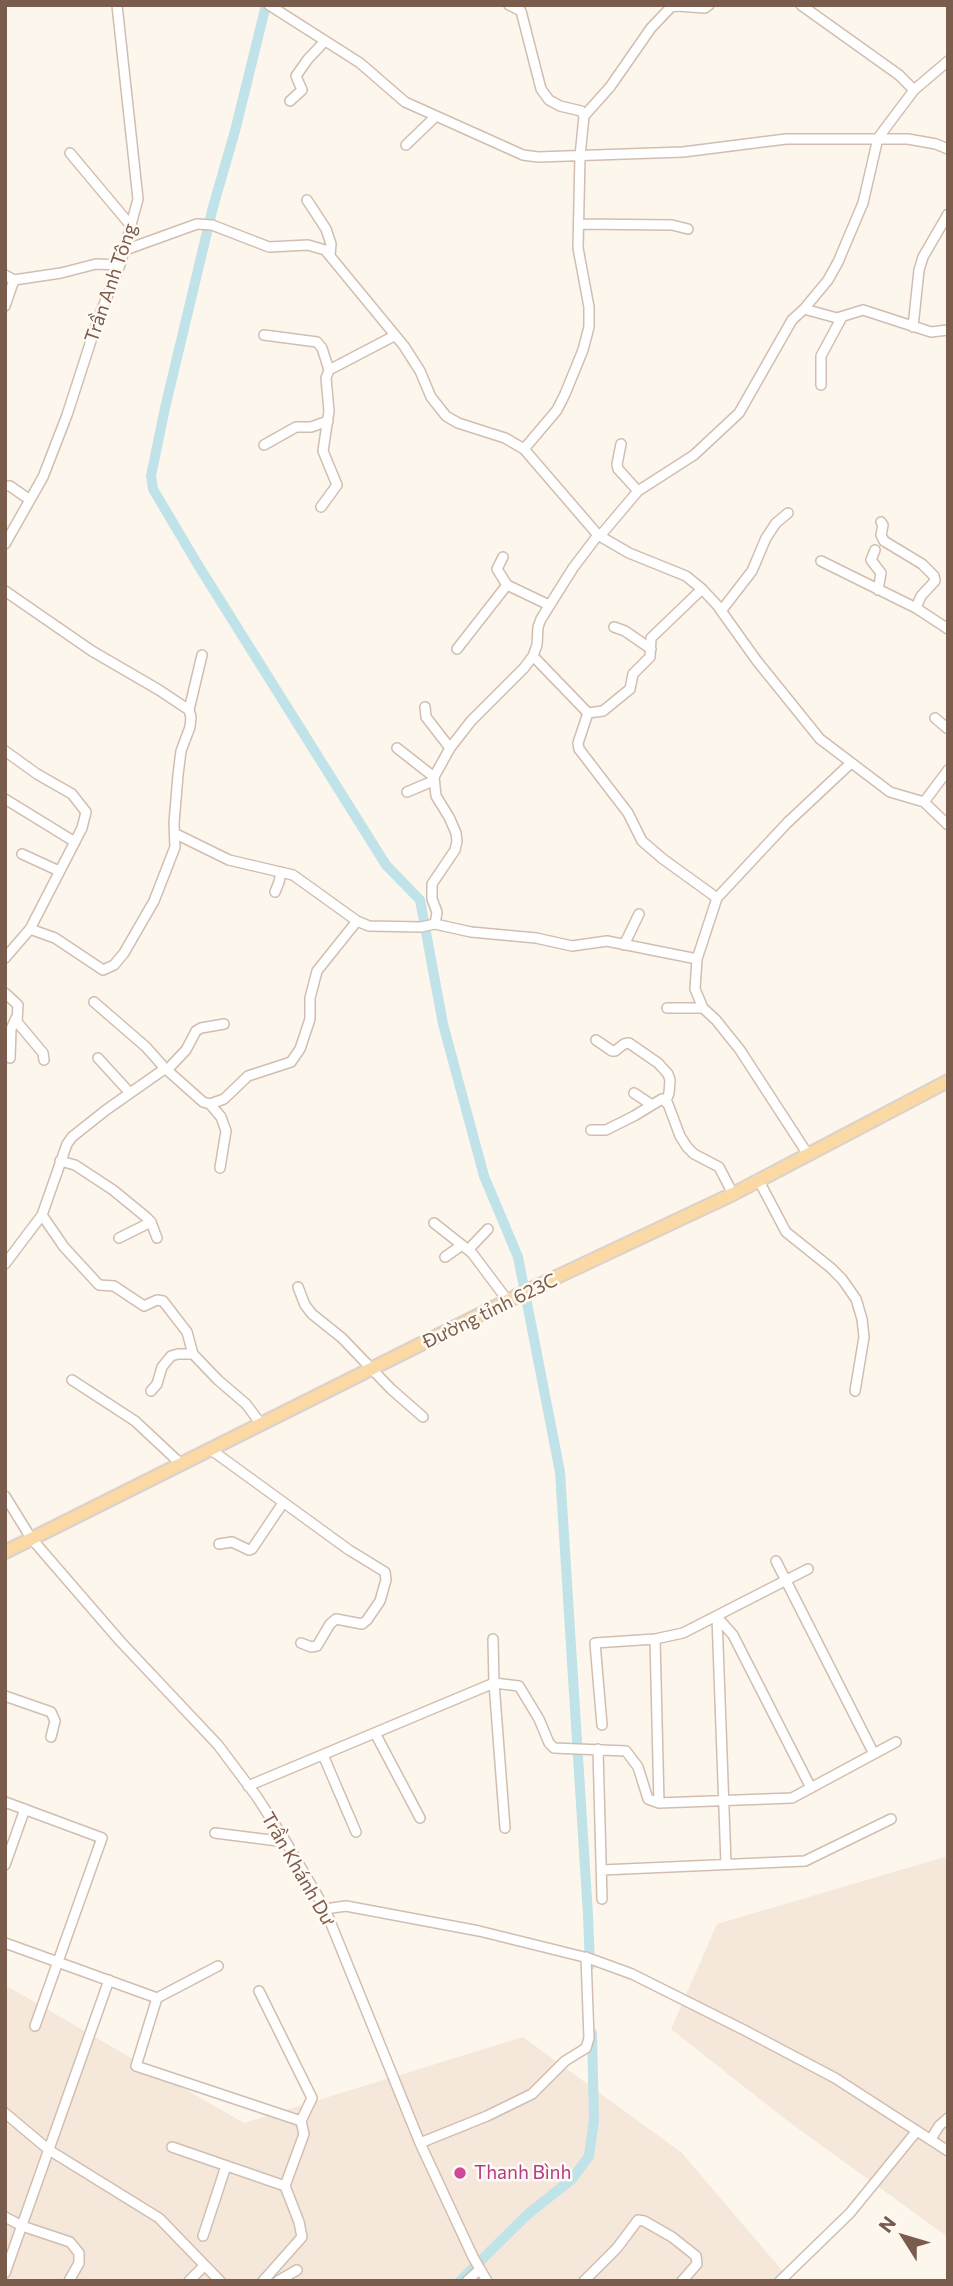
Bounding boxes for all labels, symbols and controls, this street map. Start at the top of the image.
street label: Trần Anh Tông [80,221,142,345]
street label: Đường tỉnh 623C [419,1269,561,1353]
street label: Trần Khánh Dư [256,1808,340,1930]
place label: Thanh Bình [474,2162,571,2184]
marker: Thanh Bình [452,2165,468,2181]
north arrow [869,2202,939,2272]
text: N [873,2211,900,2237]

